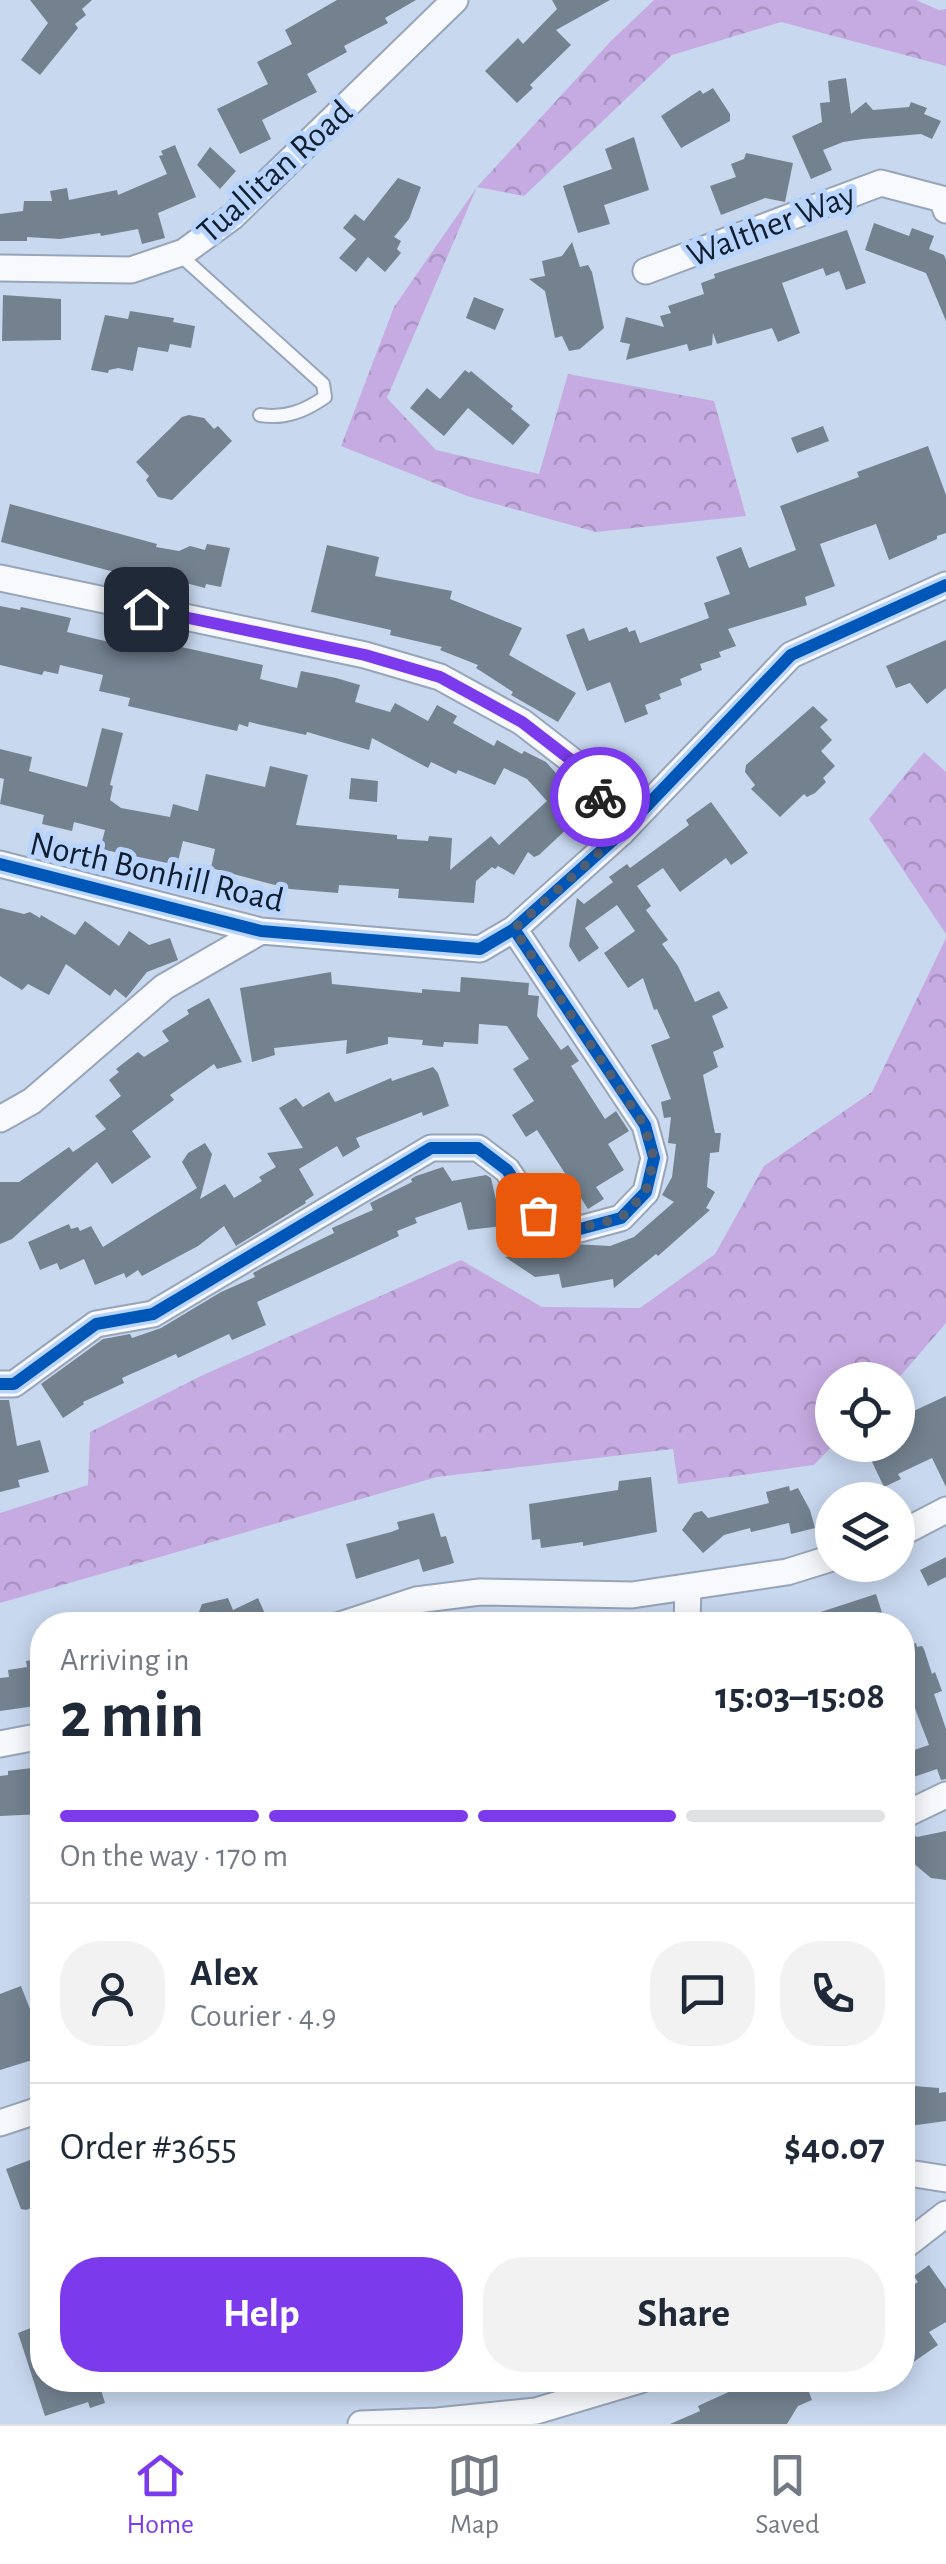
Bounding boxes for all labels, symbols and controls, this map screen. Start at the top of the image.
street label: Tuallitan Road [191,94,359,250]
street label: Walther Way [683,177,860,273]
pin [104,567,189,652]
icon: home [119,582,174,637]
courier [550,747,650,847]
icon: bike [573,770,628,825]
street label: North Bonhill Road [26,826,287,919]
pin [496,1173,581,1258]
icon: bag [511,1188,566,1243]
map controls [815,1362,915,1582]
button: locate [815,1362,915,1462]
button: layers [815,1482,915,1582]
text: Arriving in [60,1644,189,1676]
text: 15:03–15:08 [715,1678,885,1716]
text: 2 min [60,1684,204,1749]
text: On the way · 170 m [60,1840,288,1872]
button: person [60,1941,165,2046]
button: chat [650,1941,755,2046]
button: phone [780,1941,885,2046]
text: Alex [190,1955,259,1993]
text: Courier · 4.9 [190,2000,337,2032]
text: Order #3655 [60,2129,237,2167]
text: $40.07 [784,2129,885,2167]
button: Help [60,2257,463,2372]
button: Share [483,2257,885,2372]
tab: Home [127,2448,194,2542]
tab: Map [447,2448,502,2542]
tab: Saved [755,2448,819,2542]

